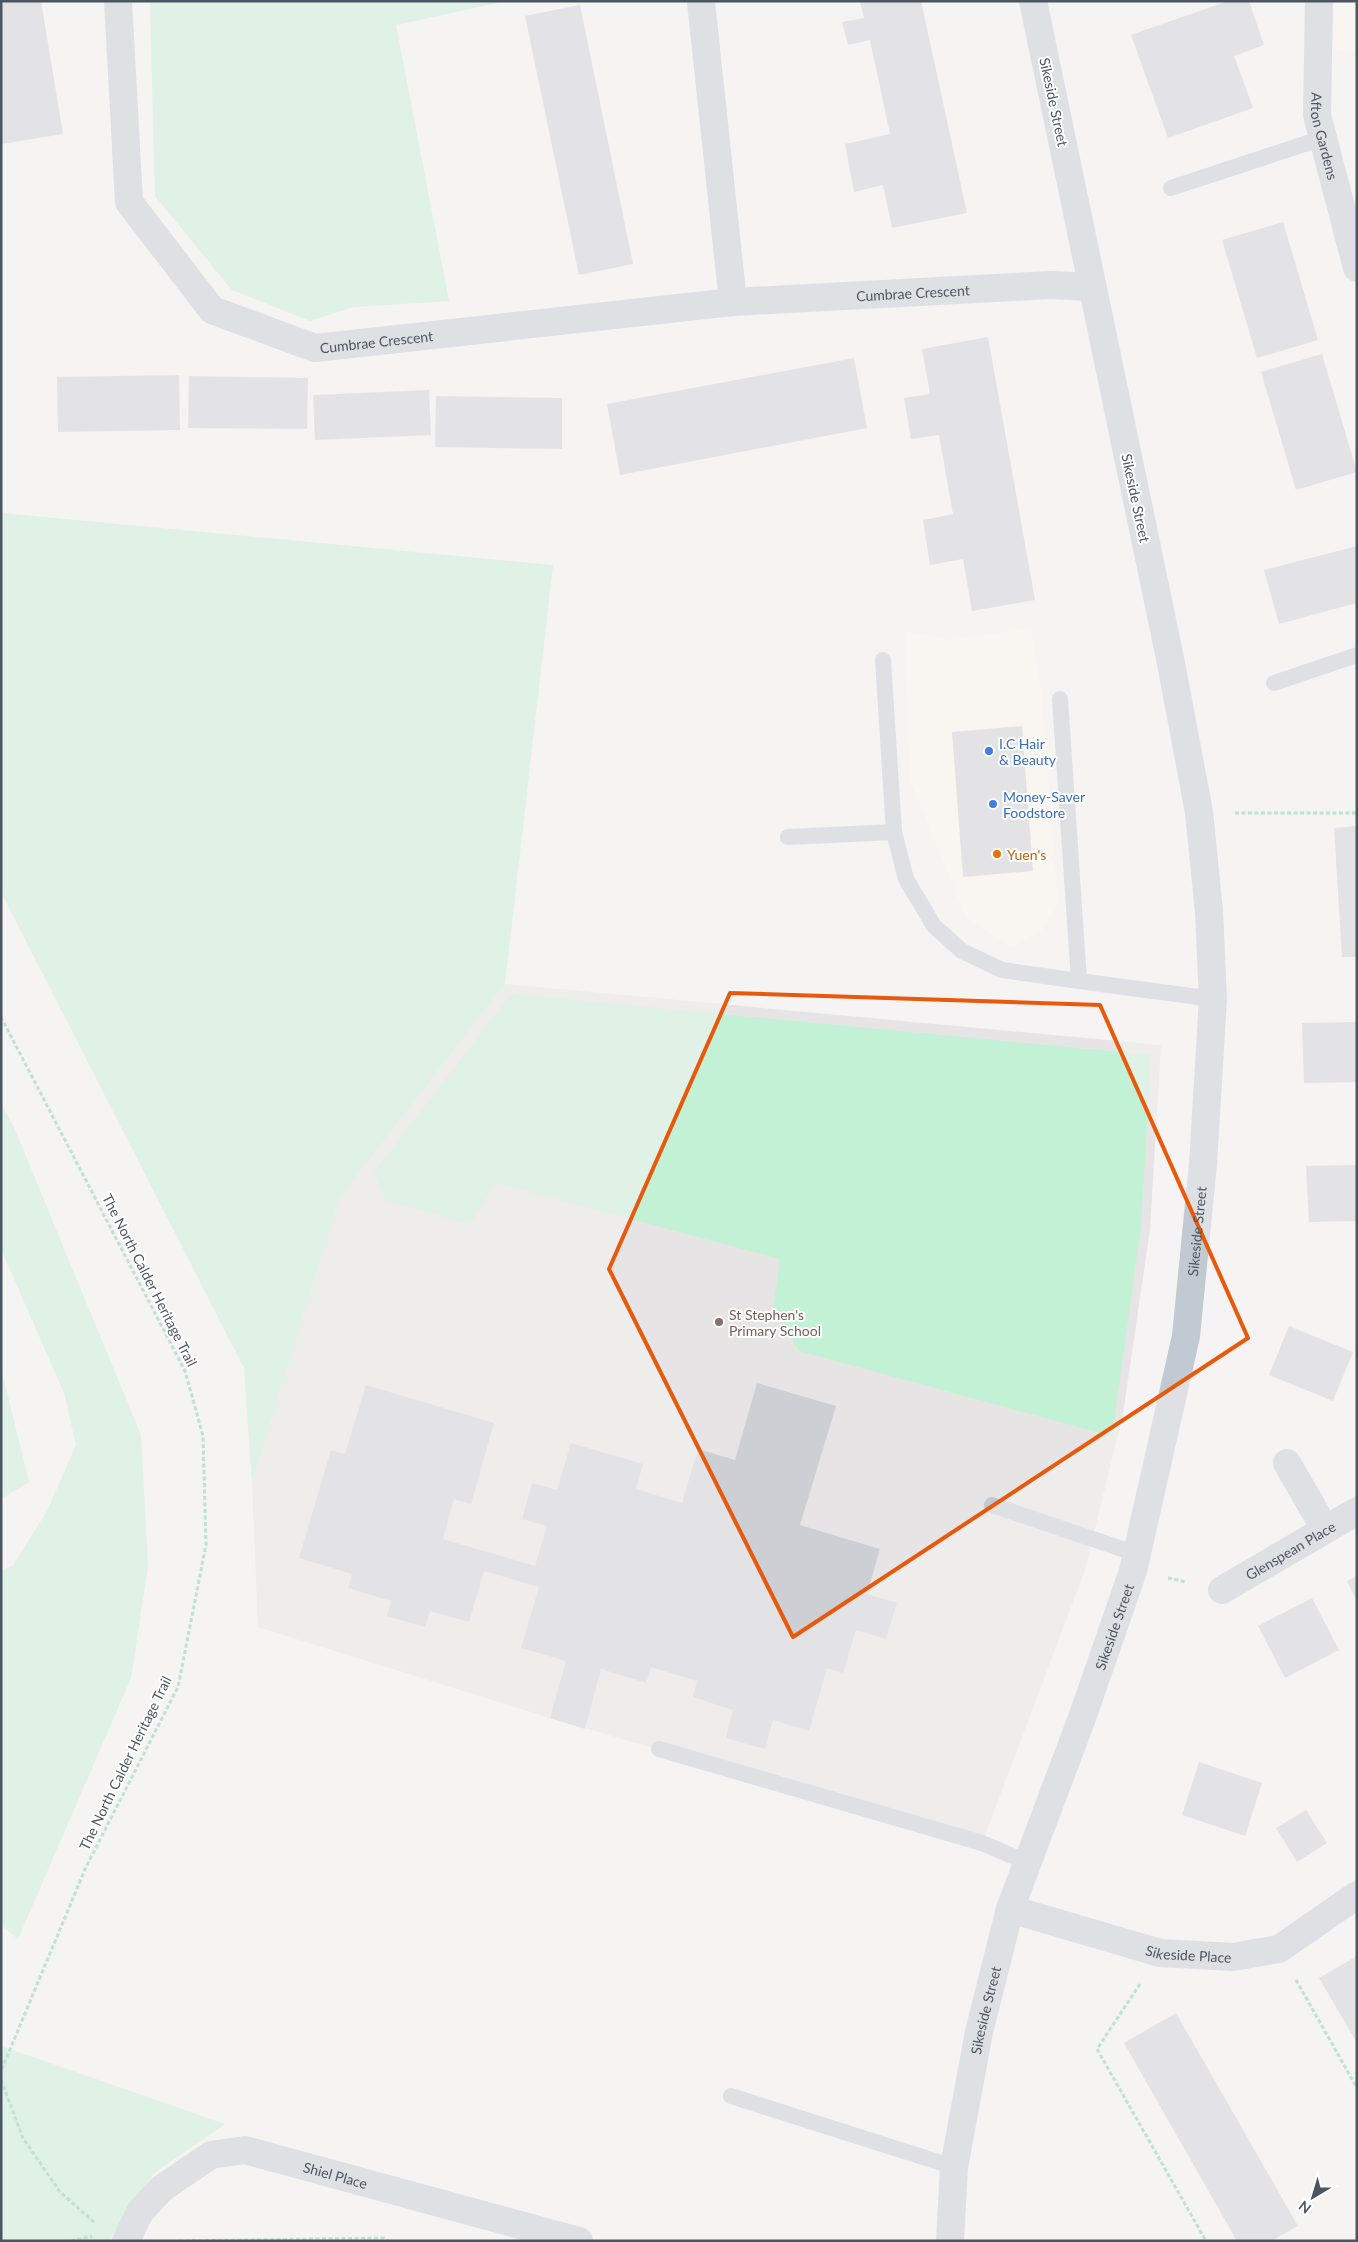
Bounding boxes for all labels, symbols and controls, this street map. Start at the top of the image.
street label: Sikeside Street [1036,56,1072,148]
street label: Afton Gardens [1308,92,1342,182]
street label: Cumbrae Crescent [856,281,970,304]
street label: Cumbrae Crescent [319,327,434,356]
street label: Sikeside Street [1118,452,1154,544]
place label: I.C Hair & Beauty [999,735,1057,768]
marker: I.C Hair & Beauty [983,745,995,757]
place label: Money-Saver Foodstore [1003,788,1085,821]
marker: Money-Saver Foodstore [987,798,999,810]
place label: Yuen's [1007,846,1046,863]
marker: Yuen's [991,848,1003,860]
street label: Sikeside Street [1183,1186,1209,1277]
street label: The North Calder Heritage Trail [99,1191,201,1369]
place label: St Stephen's Primary School [729,1306,821,1339]
marker: St Stephen's Primary School [713,1316,725,1328]
street label: Glenspean Place [1242,1517,1338,1583]
street label: Sikeside Street [1091,1581,1136,1672]
street label: The North Calder Heritage Trail [75,1673,175,1853]
street label: Sikeside Place [1144,1941,1232,1965]
street label: Sikeside Street [967,1964,1004,2056]
street label: Shiel Place [302,2158,369,2191]
north arrow [1288,2172,1338,2222]
text: N [1295,2198,1314,2218]

